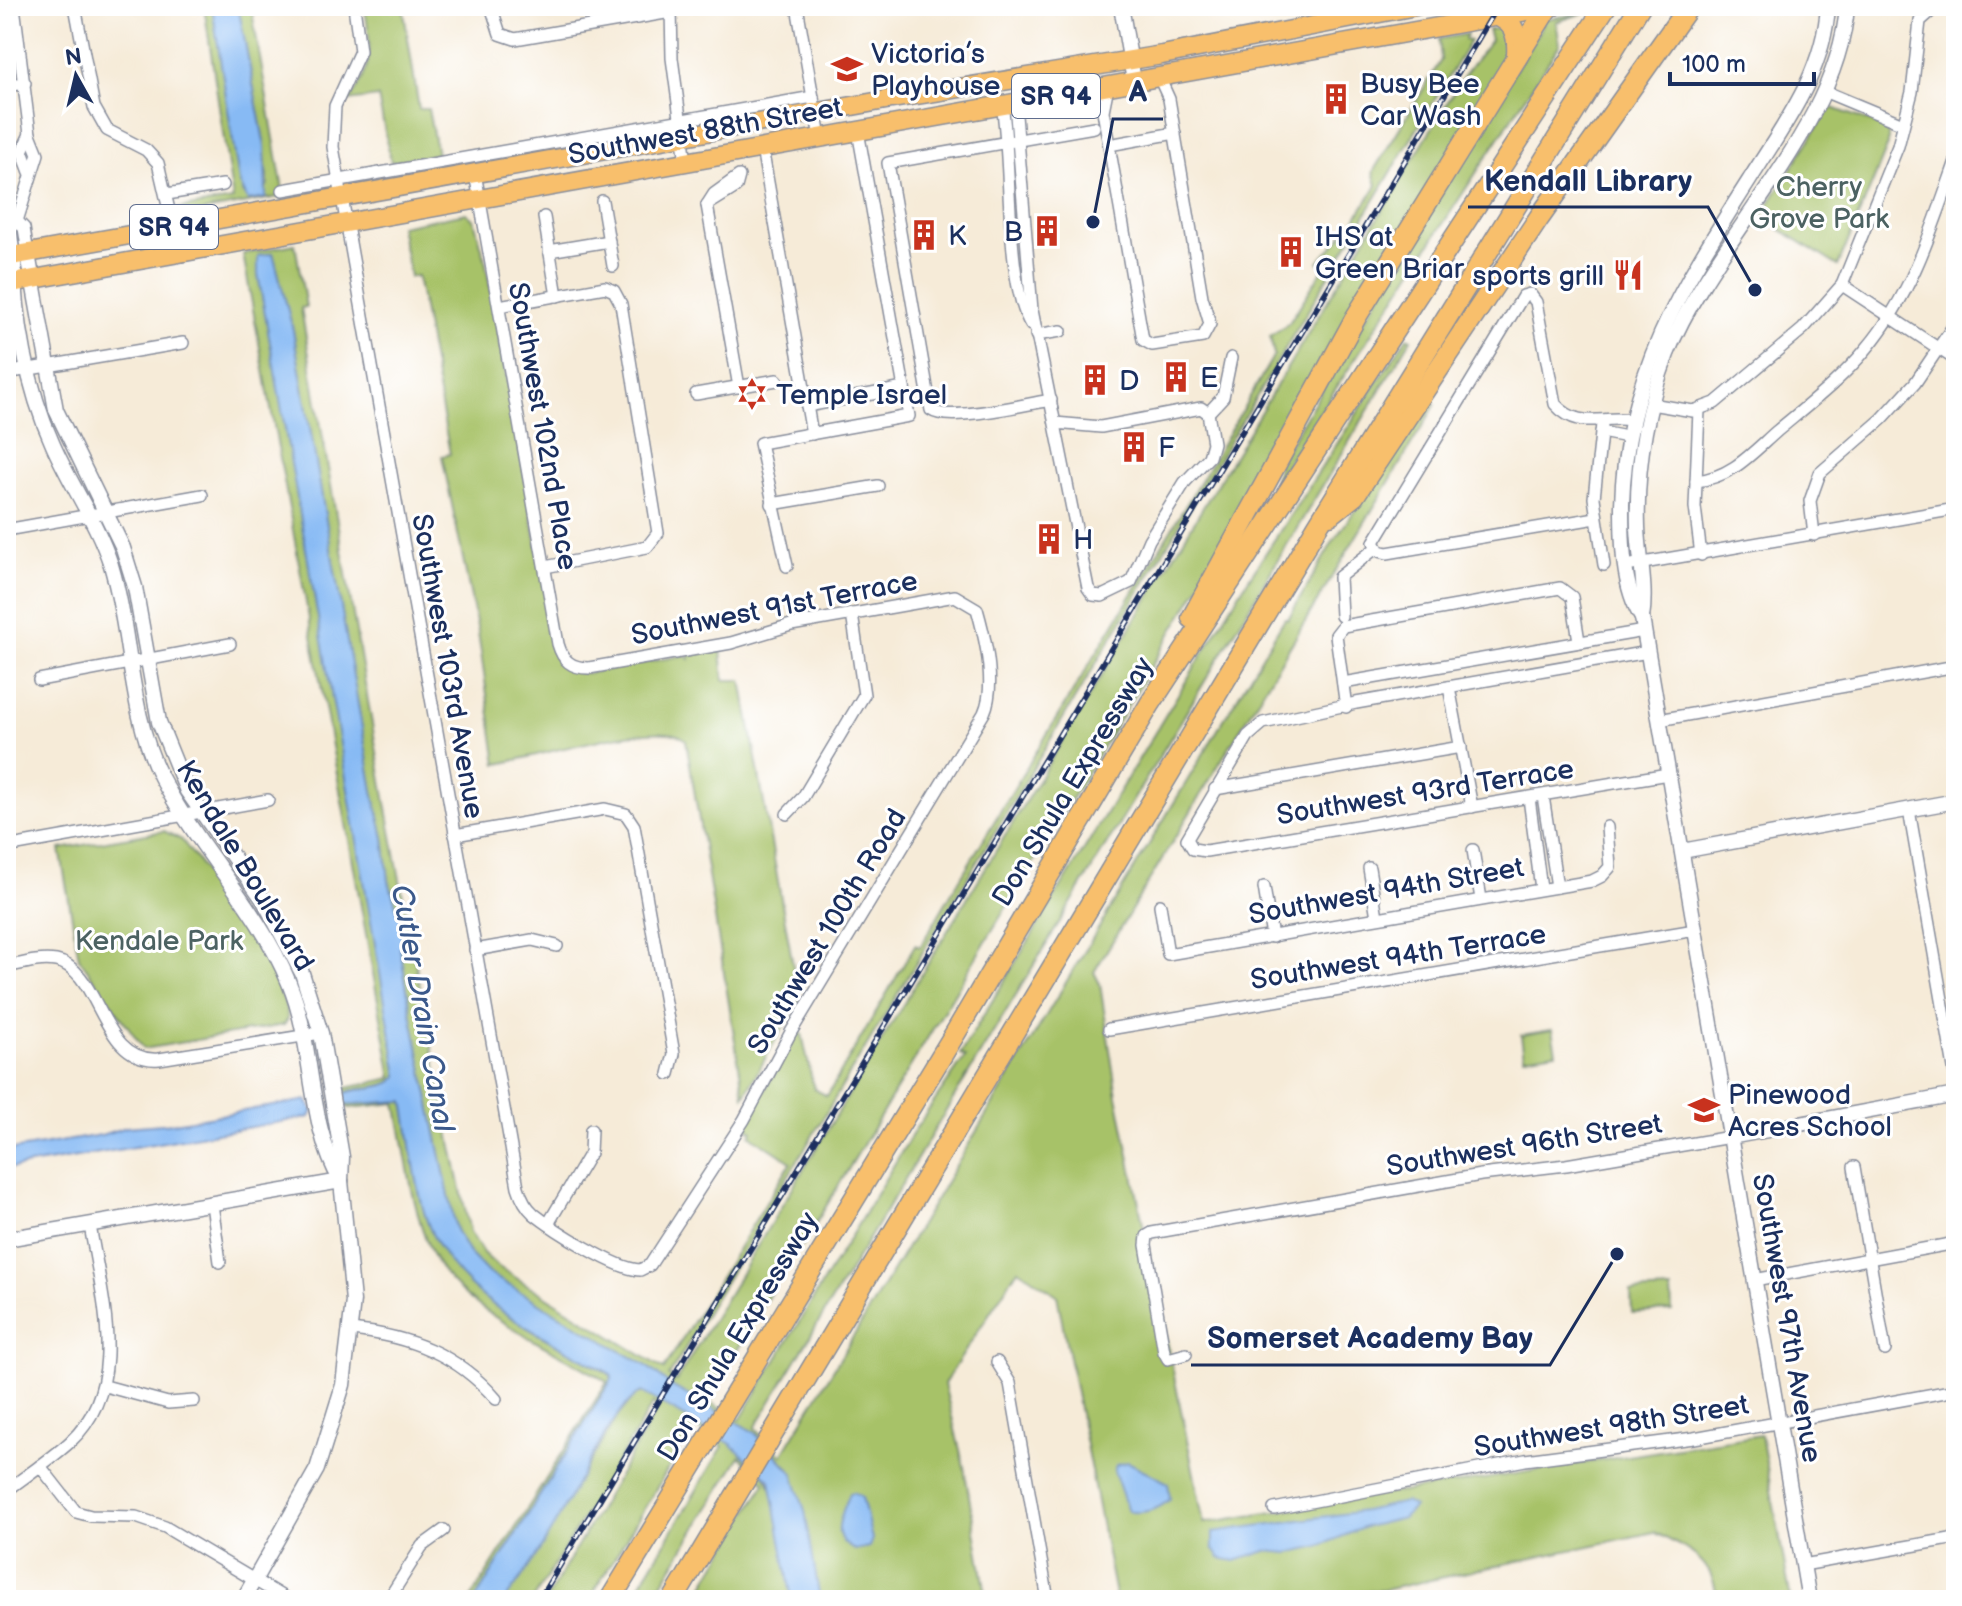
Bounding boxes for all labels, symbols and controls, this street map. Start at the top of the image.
north arrow [36,36,116,116]
scale bar [1670,36,1814,86]
place label: Victoria’s Playhouse [871,38,1000,103]
text: N [63,43,83,72]
text: 100 m [1682,50,1746,79]
school or university icon: Victoria’s Playhouse [830,52,864,86]
callout: A [1113,65,1163,119]
place label: Busy Bee Car Wash [1360,68,1481,133]
road number: SR 94 [1012,74,1100,118]
text: A [1128,75,1148,111]
building icon: Busy Bee Car Wash [1319,82,1353,116]
street label: Southwest 88th Street [566,91,845,172]
callout: Kendall Library [1468,153,1708,207]
text: Kendall Library [1484,164,1692,200]
park label: Cherry Grove Park [1749,171,1889,236]
road number: SR 94 [130,205,218,249]
building icon: B [1030,214,1064,248]
place label: B [1004,216,1023,249]
building icon: K [907,218,941,252]
place label: K [948,220,967,253]
place label: IHS at Green Briar [1315,221,1465,286]
building icon: IHS at Green Briar [1274,235,1308,269]
restaurant icon: sports grill [1611,258,1645,292]
place label: sports grill [1473,260,1604,293]
street label: Southwest 102nd Place [501,280,584,573]
building icon: E [1159,360,1193,394]
place label: E [1200,362,1218,395]
building icon: D [1078,363,1112,397]
place label: D [1119,365,1139,398]
synagogue icon: Temple Israel [735,377,769,411]
place label: Temple Israel [776,379,947,412]
building icon: F [1117,430,1151,464]
place label: F [1158,432,1175,465]
street label: Southwest 103rd Avenue [404,511,491,821]
building icon: H [1032,522,1066,556]
place label: H [1073,524,1093,557]
street label: Southwest 91st Terrace [628,565,920,652]
street label: Don Shula Expressway [986,651,1161,912]
street label: Southwest 93rd Terrace [1274,753,1576,832]
street label: Kendale Boulevard [169,755,321,977]
street label: Southwest 100th Road [741,803,914,1060]
street label: Southwest 94th Street [1246,851,1527,932]
water label: Cutler Drain Canal [383,882,462,1136]
street label: Southwest 94th Terrace [1248,918,1548,997]
park label: Kendale Park [75,925,243,958]
place label: Pinewood Acres School [1728,1079,1892,1144]
school or university icon: Pinewood Acres School [1687,1093,1721,1127]
street label: Southwest 96th Street [1384,1107,1665,1184]
street label: Southwest 97th Avenue [1745,1171,1828,1465]
street label: Don Shula Expressway [651,1206,826,1467]
callout: Somerset Academy Bay [1191,1311,1550,1365]
text: Somerset Academy Bay [1207,1321,1533,1357]
street label: Southwest 98th Street [1472,1388,1751,1465]

